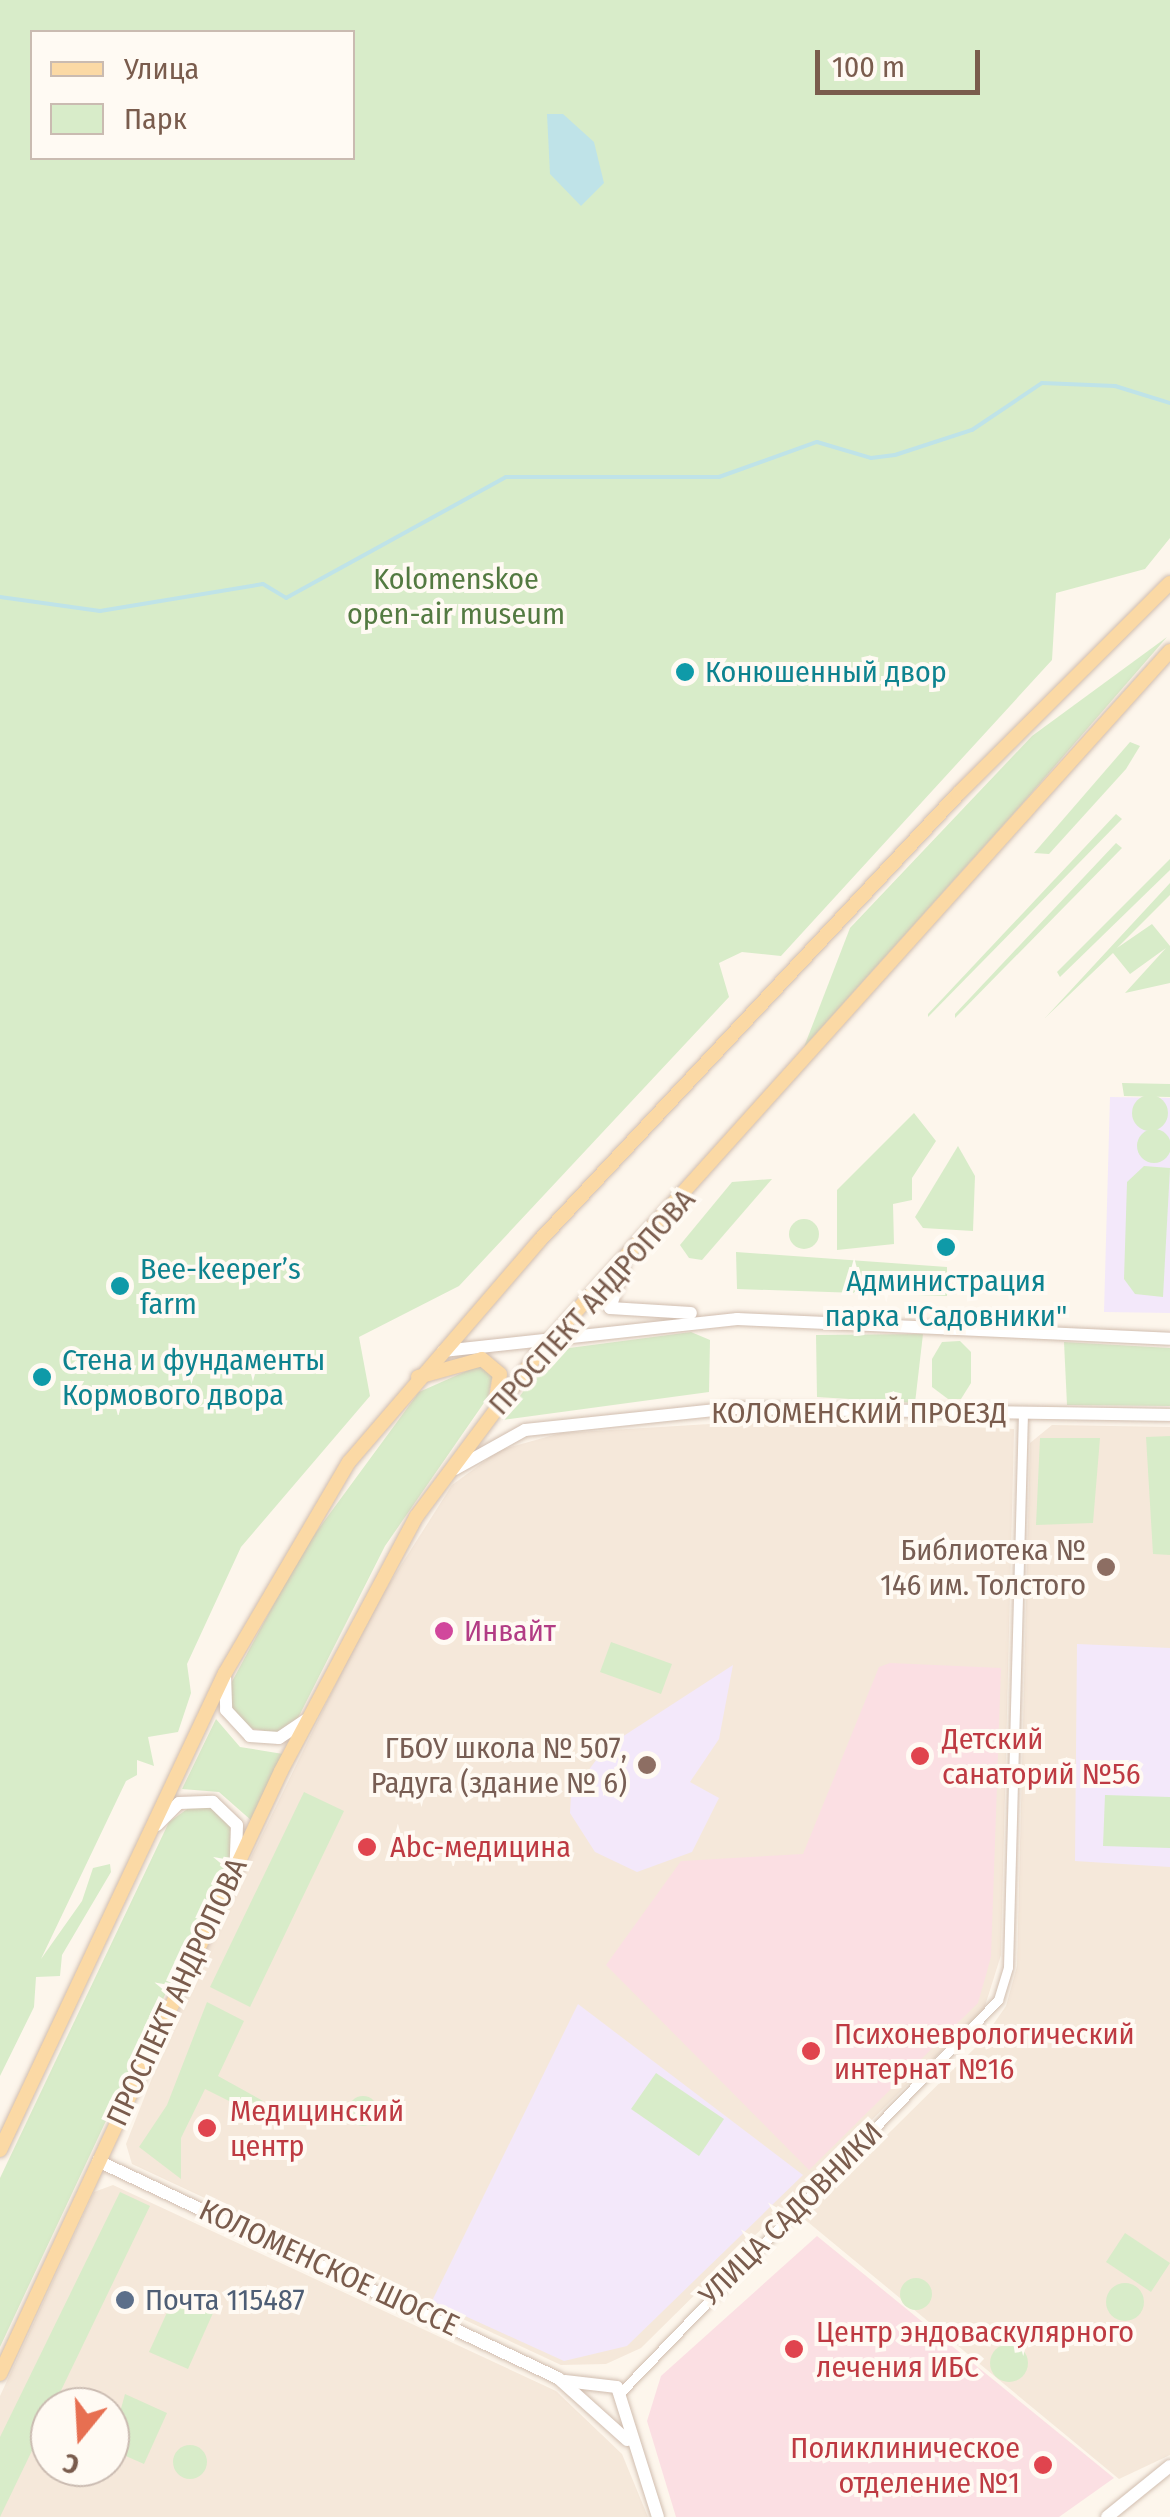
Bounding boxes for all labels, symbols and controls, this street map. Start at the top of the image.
legend [30,30,355,160]
scale bar [820,30,985,92]
text: 100 m [832,49,905,85]
text: Улица [124,51,199,87]
text: Парк [124,101,187,137]
park label: Kolomenskoe open-air museum [347,561,565,632]
place label: Конюшенный двор [705,654,947,690]
marker: Конюшенный двор [674,661,696,683]
street label: ПРОСПЕКТ АНДРОПОВА [481,1182,703,1422]
marker: Администрация парка "Садовники" [935,1236,957,1258]
place label: Bee-keeper’s farm [140,1251,301,1322]
place label: Администрация парка "Садовники" [825,1263,1067,1334]
marker: Bee-keeper’s farm [109,1275,131,1297]
place label: Стена и фундаменты Кормового двора [62,1342,325,1412]
marker: Стена и фундаменты Кормового двора [31,1366,53,1388]
street label: КОЛОМЕНСКИЙ ПРОЕЗД [711,1395,1007,1431]
place label: Библиотека № 146 им. Толстого [880,1532,1086,1602]
marker: Библиотека № 146 им. Толстого [1095,1556,1117,1578]
place label: Инвайт [464,1613,556,1649]
marker: Инвайт [433,1620,455,1642]
place label: Детский санаторий №56 [942,1721,1141,1792]
place label: ГБОУ школа № 507, Радуга (здание № 6) [371,1730,627,1800]
marker: Детский санаторий №56 [907,1743,933,1769]
marker: ГБОУ школа № 507, Радуга (здание № 6) [636,1754,658,1776]
place label: Abc-медицина [390,1829,571,1865]
marker: Abc-медицина [354,1834,380,1860]
street label: ПРОСПЕКТ АНДРОПОВА [99,1852,255,2132]
place label: Психоневрологический интернат №16 [834,2016,1135,2086]
marker: Психоневрологический интернат №16 [798,2038,824,2064]
place label: Медицинский центр [230,2093,404,2164]
marker: Медицинский центр [194,2115,220,2141]
street label: УЛИЦА САДОВНИКИ [692,2115,890,2313]
street label: КОЛОМЕНСКОЕ ШОССЕ [194,2192,464,2344]
place label: Почта 115487 [145,2282,305,2318]
marker: Почта 115487 [114,2289,136,2311]
place label: Центр эндоваскулярного лечения ИБС [816,2314,1134,2384]
marker: Центр эндоваскулярного лечения ИБС [781,2336,807,2362]
north arrow [30,2387,130,2487]
place label: Поликлиническое отделение №1 [790,2430,1020,2500]
text: С [59,2446,83,2482]
marker: Поликлиническое отделение №1 [1030,2452,1056,2478]

